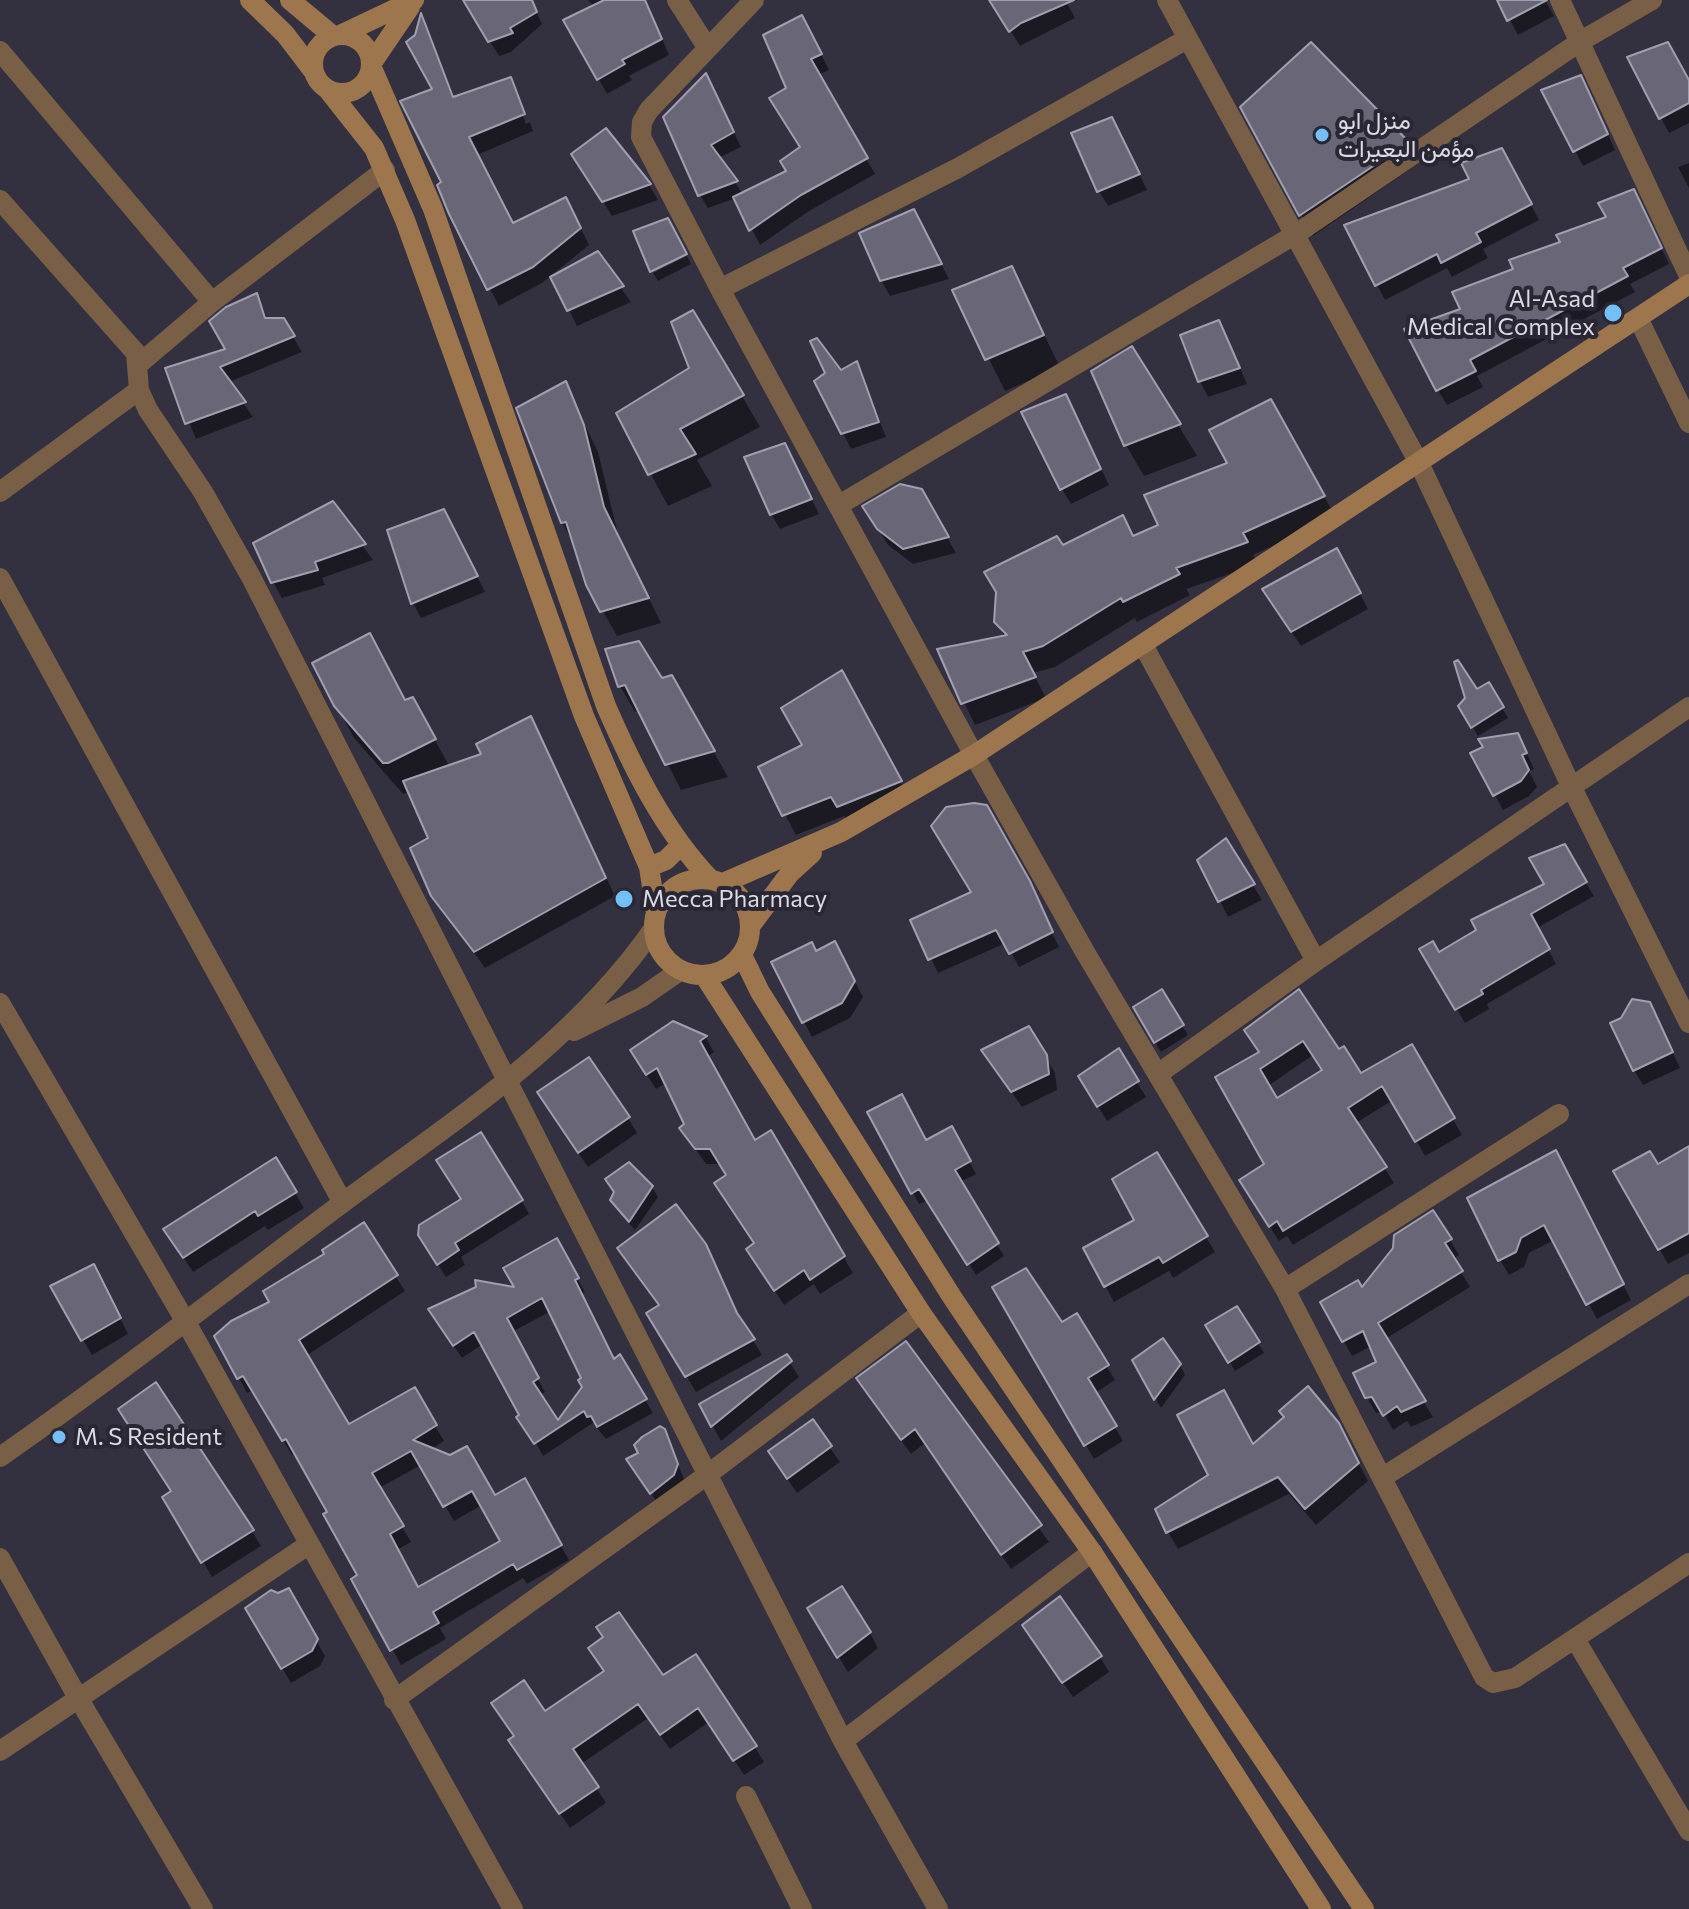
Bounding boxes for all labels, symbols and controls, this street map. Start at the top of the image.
place label: منزل ابو مؤمن البعيرات [1338,107,1474,163]
marker: منزل ابو مؤمن البعيرات [1313,126,1331,144]
place label: Al-Asad Medical Complex [1407,285,1595,341]
marker: Al-Asad Medical Complex [1602,302,1624,324]
place label: Mecca Pharmacy [642,885,827,913]
marker: Mecca Pharmacy [613,888,635,910]
place label: M. S Resident [75,1423,222,1451]
marker: M. S Resident [50,1428,68,1446]

